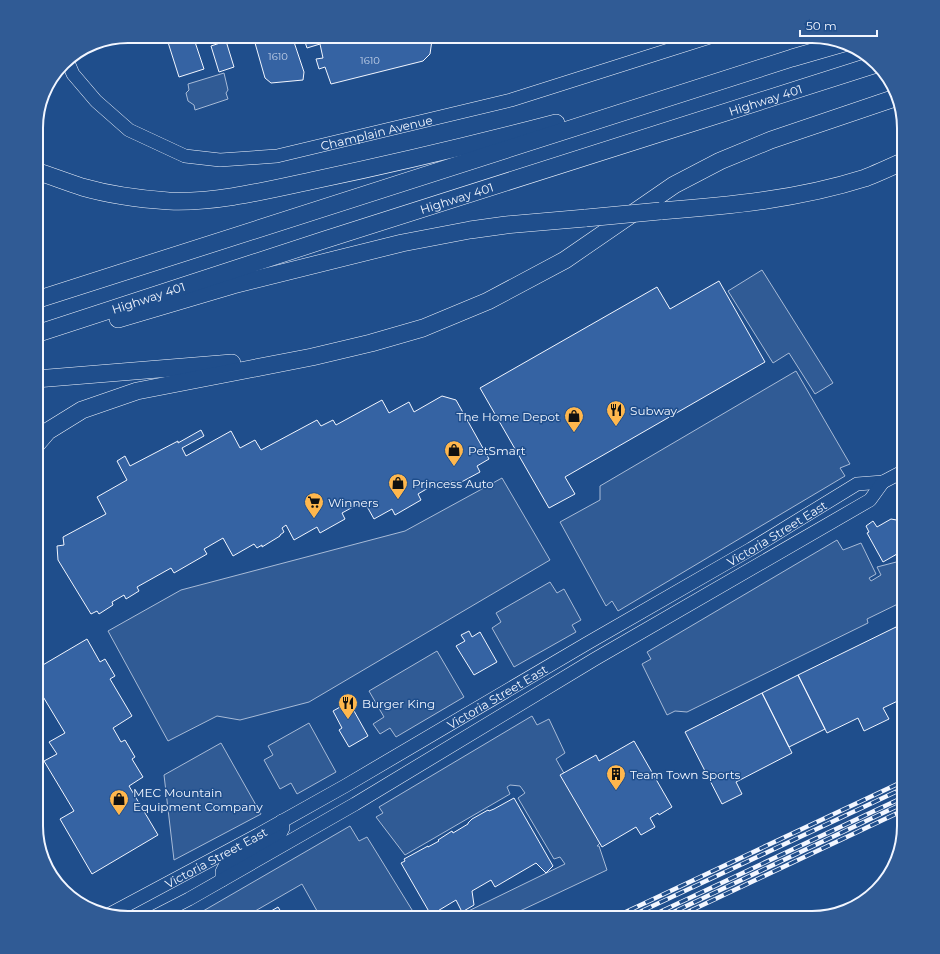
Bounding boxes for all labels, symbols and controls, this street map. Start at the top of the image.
scale bar [800,12,877,38]
text: 50 m [806,18,837,33]
house number: 1610 [268,50,288,63]
house number: 1610 [360,54,380,67]
street label: Highway 401 [727,81,804,118]
street label: Champlain Avenue [319,112,434,153]
street label: Highway 401 [418,179,495,217]
street label: Highway 401 [110,278,187,316]
restaurant icon: Subway [605,399,627,427]
place label: Subway [630,403,678,418]
shop icon: The Home Depot [563,405,585,433]
place label: The Home Depot [457,409,560,424]
shop icon: PetSmart [443,439,465,467]
place label: PetSmart [468,443,526,458]
shop icon: Princess Auto [387,472,409,500]
place label: Princess Auto [412,476,494,491]
supermarket icon: Winners [303,491,325,519]
place label: Winners [328,495,379,510]
street label: Victoria Street East [724,497,829,569]
street label: Victoria Street East [444,661,550,732]
restaurant icon: Burger King [337,692,359,720]
place label: Burger King [362,696,435,711]
building icon: Team Town Sports [605,763,627,791]
place label: Team Town Sports [630,767,741,782]
place label: MEC Mountain Equipment Company [133,785,263,814]
shop icon: MEC Mountain Equipment Company [108,788,130,816]
street label: Victoria Street East [162,824,270,891]

